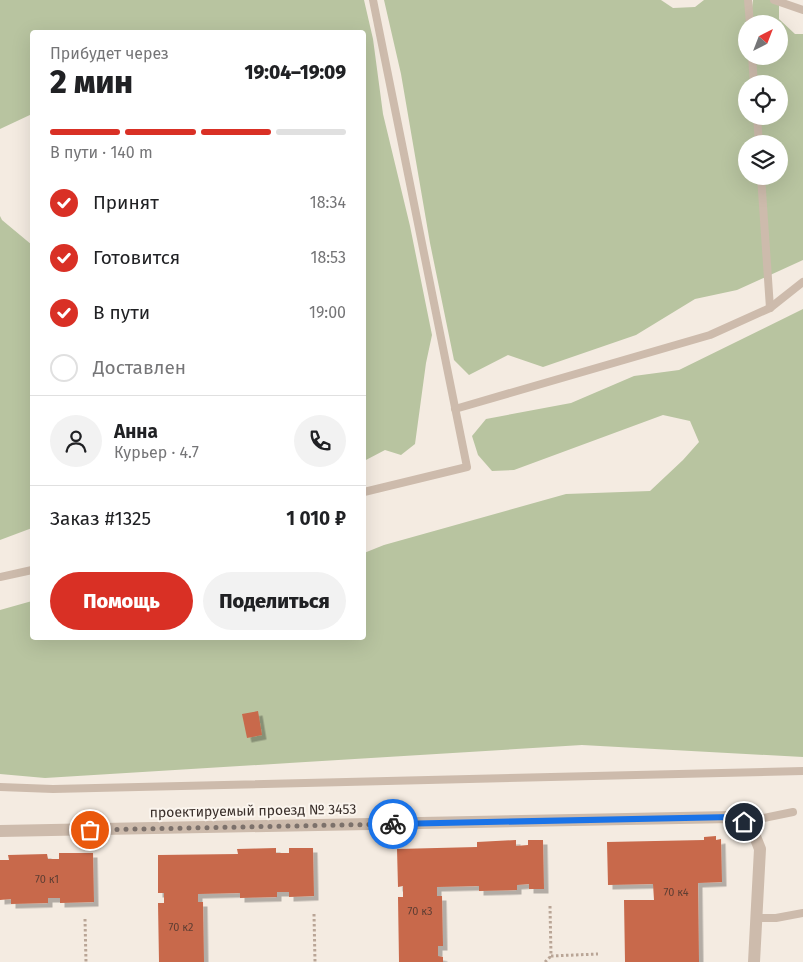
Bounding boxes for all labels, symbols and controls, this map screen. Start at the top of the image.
north arrow [738,15,788,65]
map controls [738,15,788,185]
text: Прибудет через [50,44,169,63]
text: 19:04–19:09 [245,61,346,84]
text: 2 мин [50,63,133,101]
button: locate [738,75,788,125]
button: layers [738,135,788,185]
text: В пути · 140 m [50,143,153,162]
icon: check [50,189,78,217]
text: Принят [93,191,159,214]
text: 18:34 [310,193,346,212]
icon: check [50,244,78,272]
text: Готовится [93,246,180,269]
text: 18:53 [310,248,346,267]
icon: check [50,299,78,327]
text: В пути [93,301,150,324]
text: 19:00 [309,303,346,322]
text: Доставлен [93,356,186,379]
button: person [50,415,102,467]
button: phone [294,415,346,467]
text: Анна [114,420,158,443]
text: Курьер · 4.7 [114,443,199,462]
text: Заказ #1325 [50,507,151,530]
text: 1 010 ₽ [286,507,346,530]
button: Помощь [50,572,193,630]
button: Поделиться [203,572,346,630]
courier [368,799,418,849]
street label: проектируемый проезд № 3453 [149,801,357,821]
pin [723,801,765,843]
icon: home [730,808,758,836]
pin [69,809,111,851]
icon: bike [379,810,407,838]
icon: bag [76,816,104,844]
house number: 70 к1 [35,873,59,886]
house number: 70 к4 [663,886,689,899]
house number: 70 к3 [407,905,433,918]
house number: 70 к2 [169,921,193,934]

